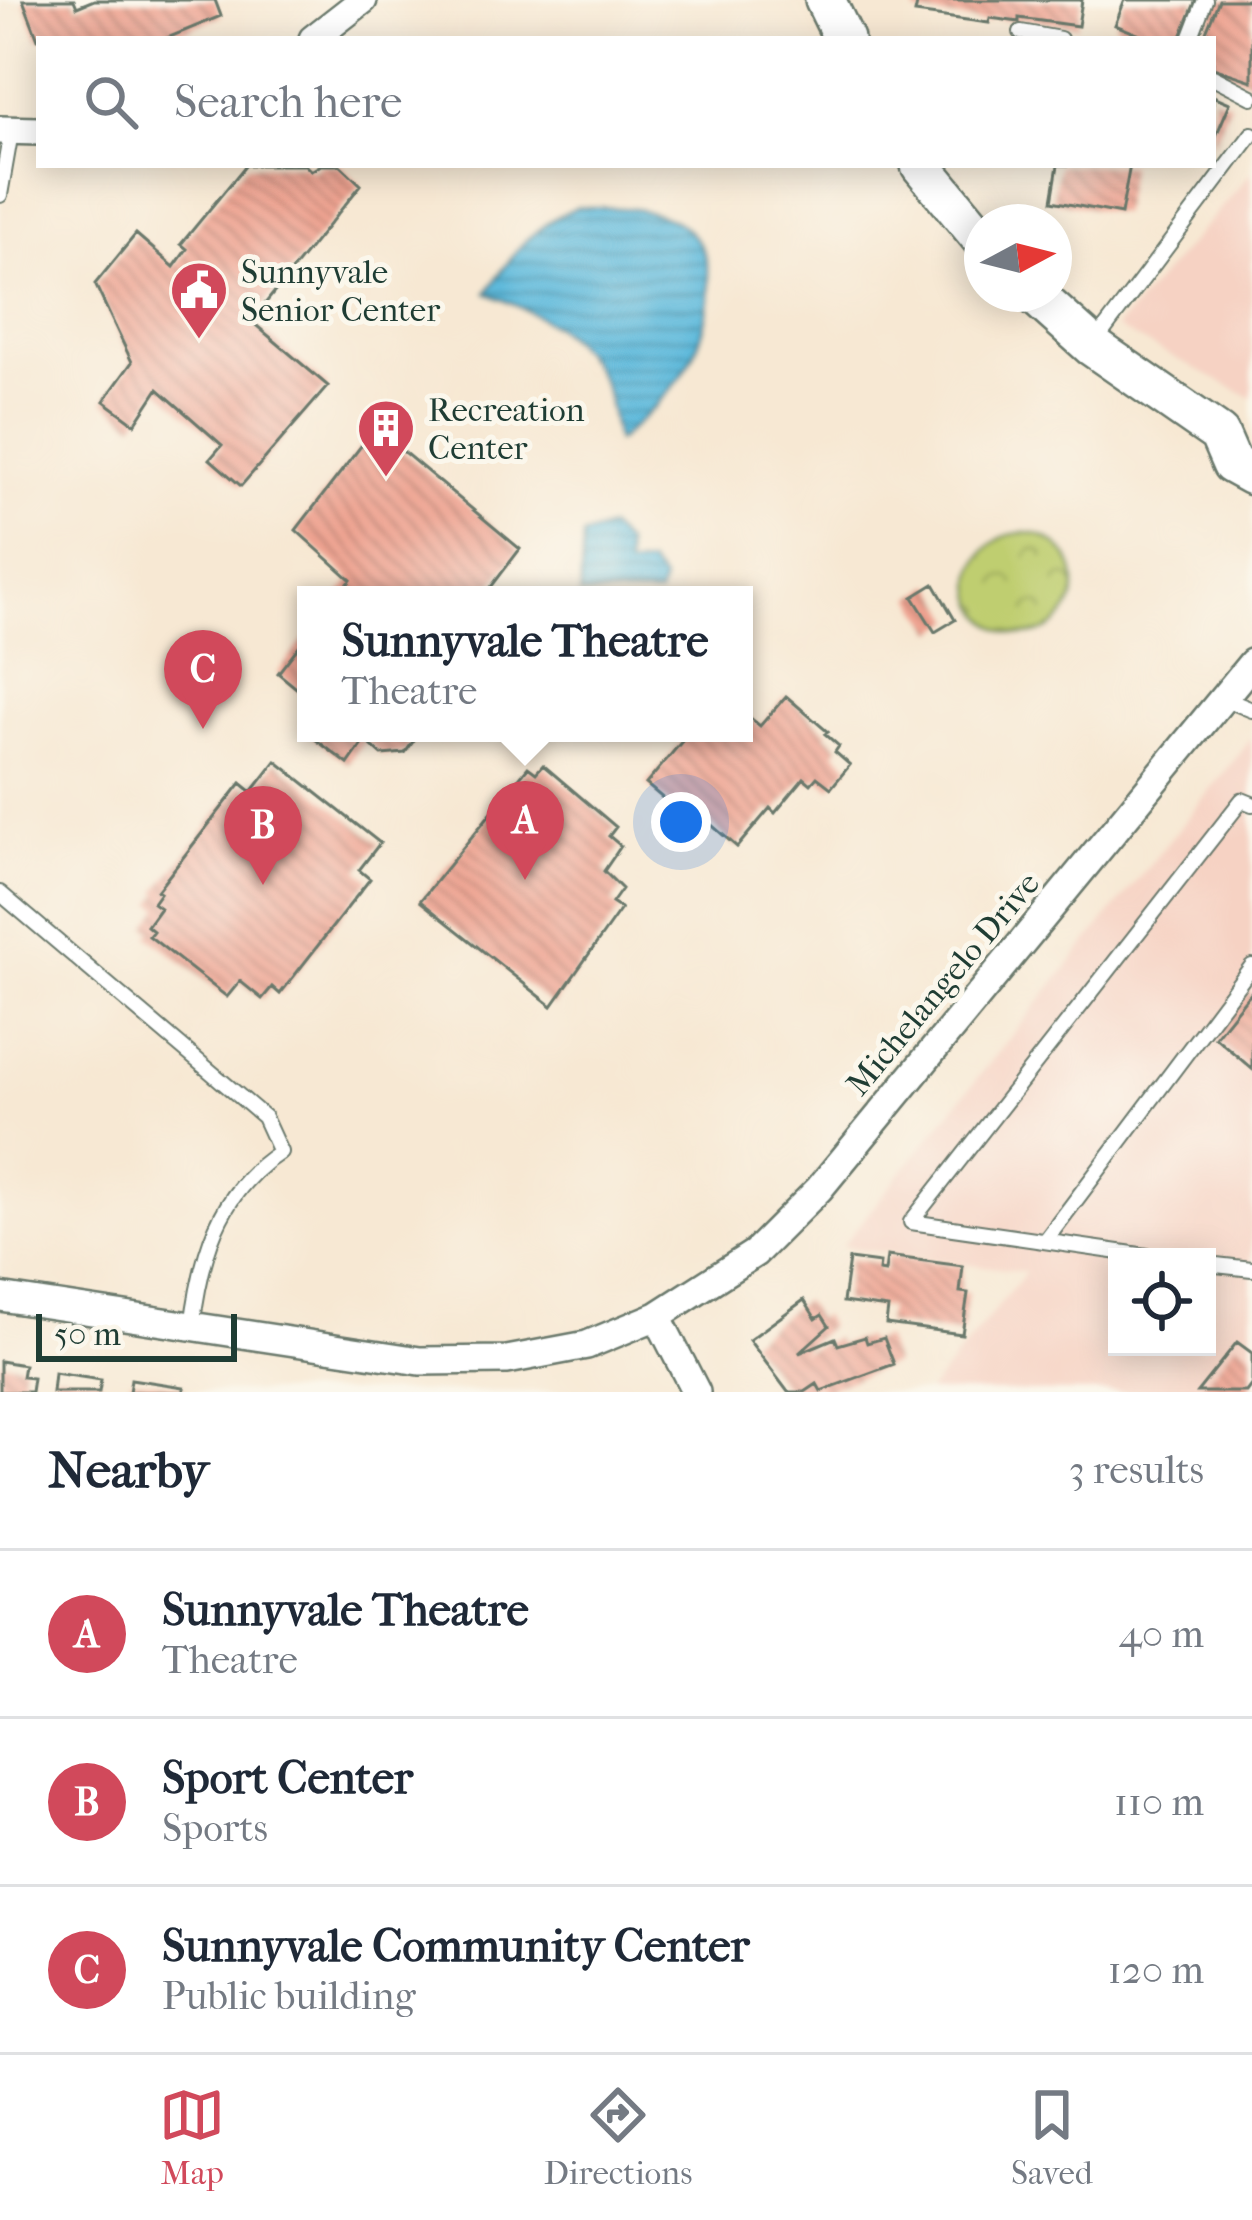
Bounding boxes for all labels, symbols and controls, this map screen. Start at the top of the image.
search box [36,36,1216,168]
icon: search [78,69,144,135]
text: Search here [174,76,402,129]
north arrow [964,204,1072,312]
place label: Sunnyvale Senior Center [241,253,440,330]
public building icon: Sunnyvale Senior Center [168,259,230,341]
place label: Recreation Center [428,391,585,468]
building icon: Recreation Center [355,397,417,479]
popup [297,586,753,742]
text: Sunnyvale Theatre [342,615,708,668]
pin: C [164,630,242,729]
text: Theatre [342,668,477,714]
pin: A [486,781,564,880]
pin: B [224,786,302,885]
your location [651,792,711,852]
street label: Michelangelo Drive [838,864,1048,1103]
map controls [1108,1248,1216,1356]
button: locate [1108,1248,1216,1356]
scale bar [36,1308,237,1361]
text: 50 m [54,1315,121,1354]
text: Nearby [48,1440,209,1500]
text: 3 results [1069,1447,1204,1493]
text: Sunnyvale Theatre [162,1584,529,1637]
text: A [74,1611,100,1657]
text: 40 m [1119,1611,1204,1657]
text: Theatre [162,1637,298,1683]
text: Sport Center [162,1752,413,1805]
text: B [74,1779,100,1825]
text: 110 m [1114,1779,1204,1825]
text: Sports [162,1805,268,1851]
text: Sunnyvale Community Center [162,1920,750,1973]
text: C [74,1947,100,1993]
text: 120 m [1108,1947,1204,1993]
text: Public building [162,1973,416,2019]
tab: Map [159,2082,225,2193]
tab: Directions [544,2082,692,2193]
tab: Saved [1011,2082,1093,2193]

